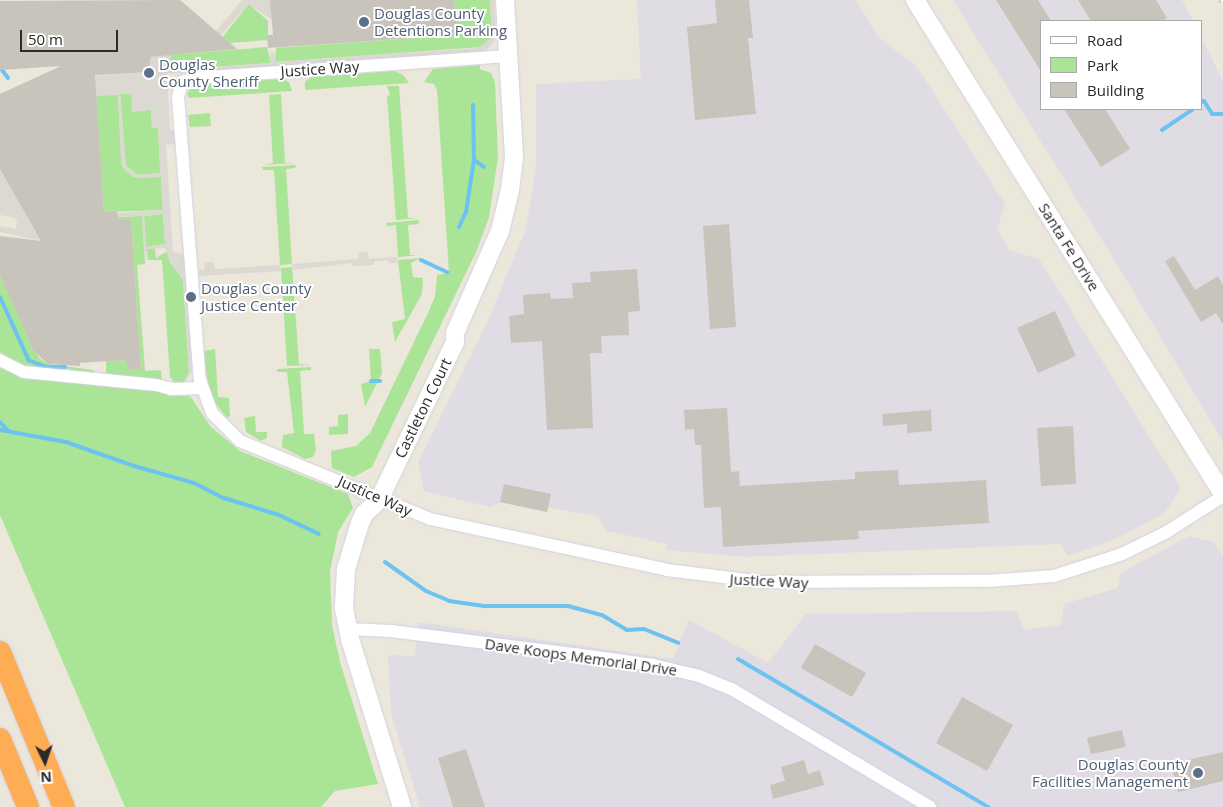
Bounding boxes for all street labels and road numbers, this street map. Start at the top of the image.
street label: Justice Way [280,57,360,81]
street label: Santa Fe Drive [1035,200,1103,294]
street label: Castleton Court [391,355,455,461]
street label: Justice Way [335,472,415,520]
street label: Justice Way [729,570,809,592]
street label: Dave Koops Memorial Drive [484,635,678,679]

